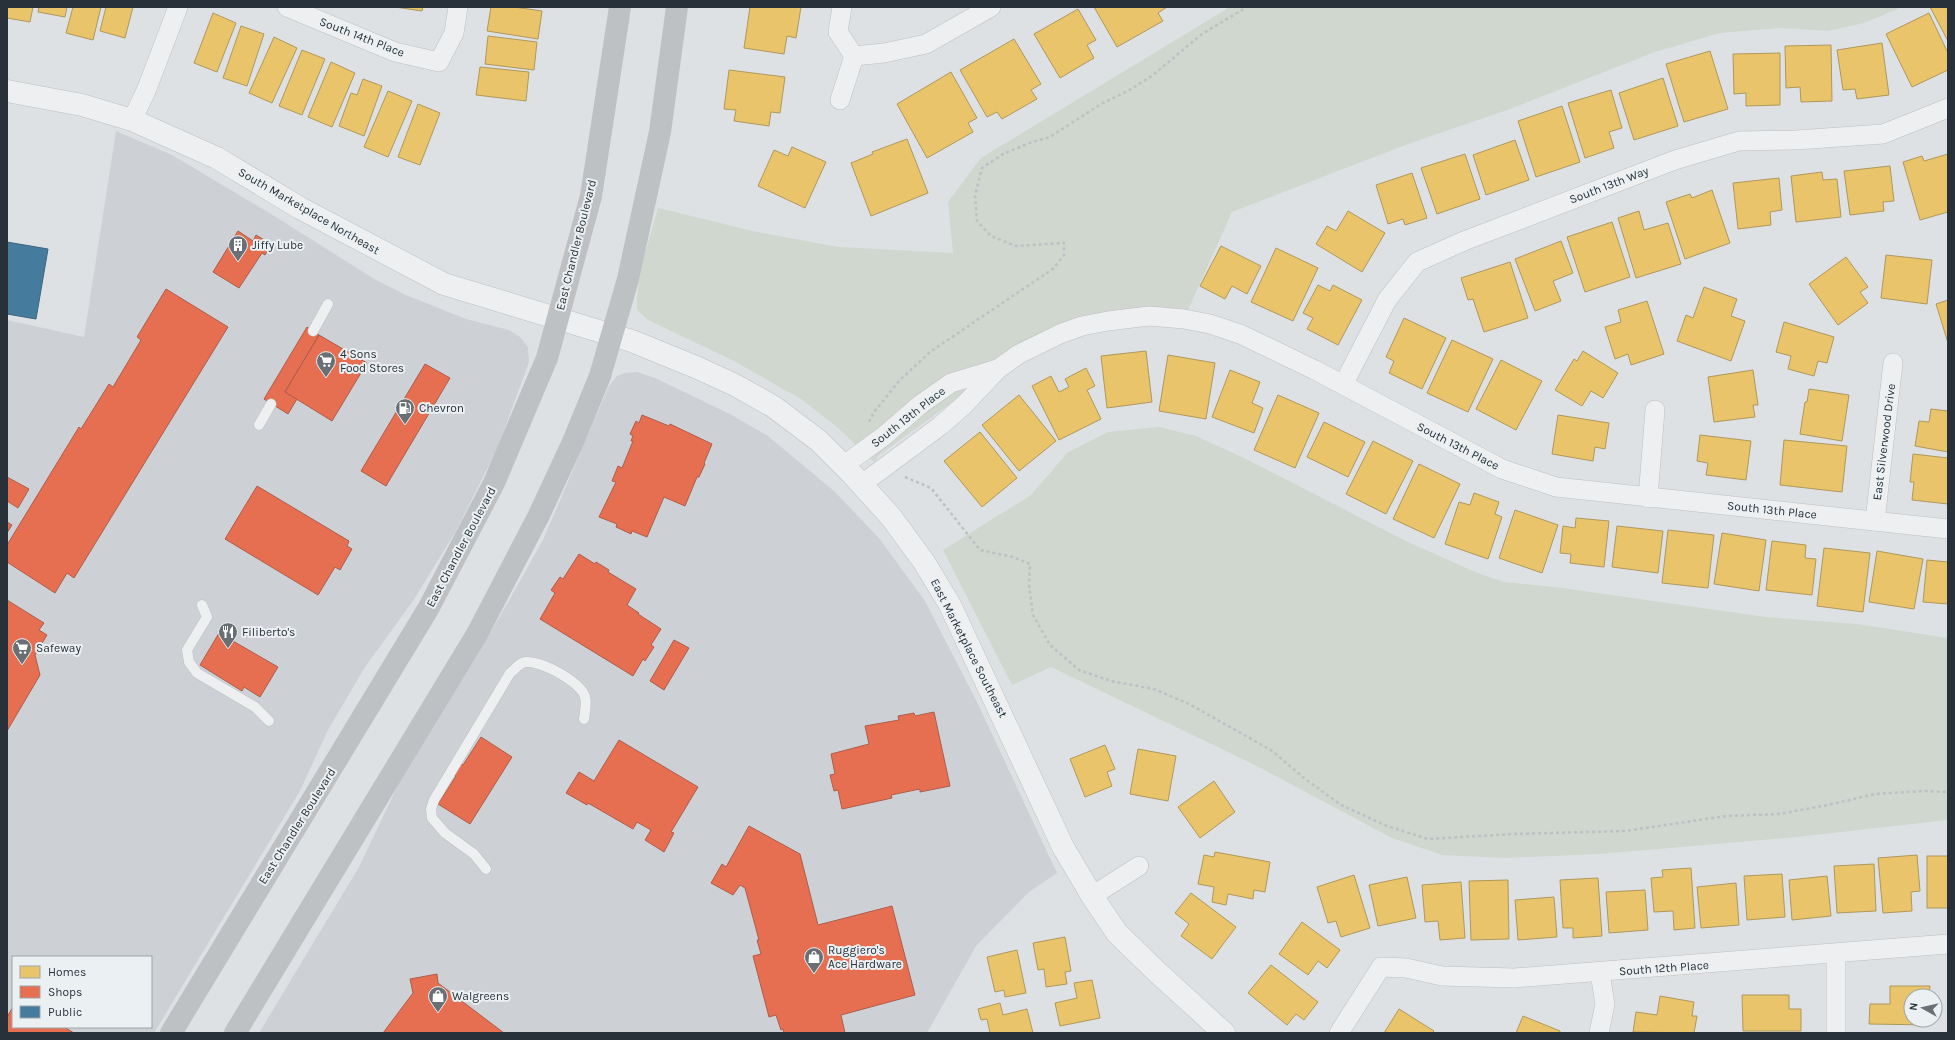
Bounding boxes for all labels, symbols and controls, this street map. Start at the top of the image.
street label: South 14th Place [318,14,406,60]
street label: South 13th Way [1567,163,1651,207]
street label: South Marketplace Northeast [236,165,383,258]
street label: East Chandler Boulevard [553,178,599,312]
building icon: Jiffy Lube [227,234,249,262]
place label: Jiffy Lube [252,238,303,252]
place label: 4 Sons Food Stores [340,347,404,375]
supermarket icon: 4 Sons Food Stores [315,350,337,378]
street label: East Silverwood Drive [1870,383,1898,501]
street label: South 13th Place [868,384,948,450]
fuel station icon: Chevron [394,397,416,425]
place label: Chevron [419,401,464,415]
street label: South 13th Place [1415,419,1501,473]
street label: East Chandler Boulevard [423,484,499,610]
street label: South 13th Place [1726,498,1818,522]
street label: East Marketplace Southeast [928,576,1010,720]
restaurant icon: Filiberto's [217,621,239,649]
place label: Filiberto's [242,625,295,639]
supermarket icon: Safeway [11,637,33,665]
place label: Safeway [36,641,81,655]
street label: East Chandler Boulevard [256,765,338,887]
place label: Ruggiero's Ace Hardware [828,943,902,971]
shop icon: Ruggiero's Ace Hardware [803,946,825,974]
legend [12,956,152,1028]
street label: South 12th Place [1619,958,1709,978]
text: Homes [48,965,86,979]
text: Shops [48,985,82,999]
shop icon: Walgreens [427,985,449,1013]
north arrow [1903,988,1943,1028]
place label: Walgreens [452,989,509,1003]
text: N [1907,1002,1921,1011]
text: Public [48,1005,82,1019]

